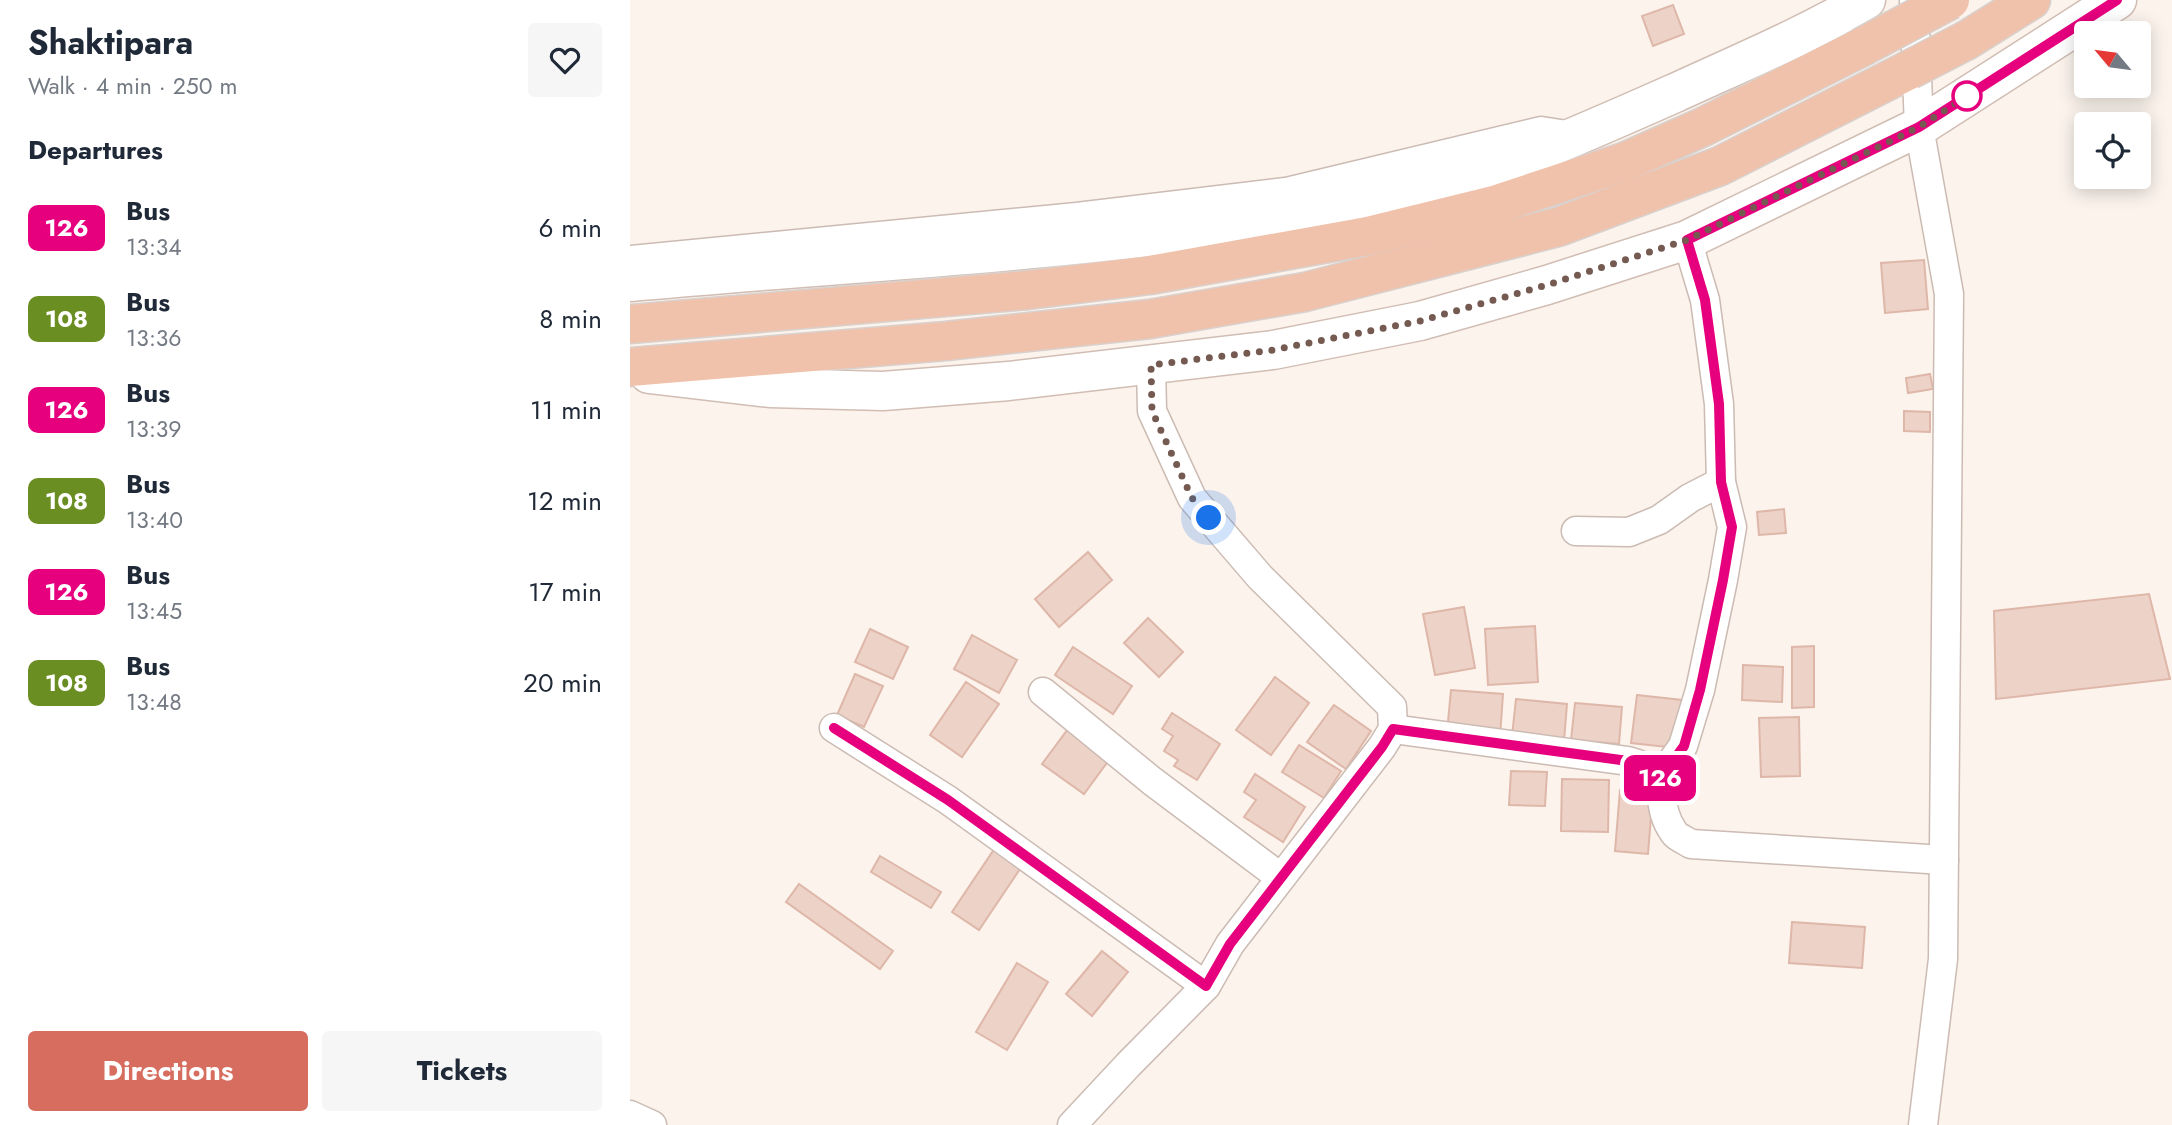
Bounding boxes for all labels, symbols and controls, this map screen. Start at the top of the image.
text: Shaktipara [28,19,193,66]
north arrow [2074,21,2151,98]
map controls [2074,21,2151,189]
button: heart [528,23,602,97]
text: Walk · 4 min · 250 m [28,69,237,103]
unlabelled marker [1952,81,1982,111]
button: locate [2074,112,2151,189]
text: Departures [28,131,163,169]
text: Bus [126,192,170,230]
text: 6 min [539,209,602,247]
text: 126 [44,210,89,245]
text: 13:34 [126,230,182,264]
text: Bus [126,283,170,321]
text: 8 min [539,300,602,338]
text: 108 [45,301,88,336]
text: 13:36 [126,321,182,355]
text: Bus [126,374,170,412]
text: 11 min [530,391,602,429]
text: 126 [44,392,89,427]
text: 13:39 [126,412,182,446]
text: Bus [126,465,170,503]
text: 12 min [527,482,602,520]
text: 108 [45,483,88,518]
your location [1191,500,1226,535]
text: 13:40 [126,503,183,537]
text: Bus [126,556,170,594]
text: 17 min [528,573,602,611]
text: 126 [44,574,89,609]
text: 13:45 [126,594,182,628]
text: Bus [126,647,170,685]
text: 20 min [523,664,602,702]
text: 108 [45,665,88,700]
text: 13:48 [126,685,182,719]
line badge: 126 [1620,755,1700,801]
text: 126 [1638,760,1682,795]
button: Directions [28,1031,308,1111]
button: Tickets [322,1031,602,1111]

